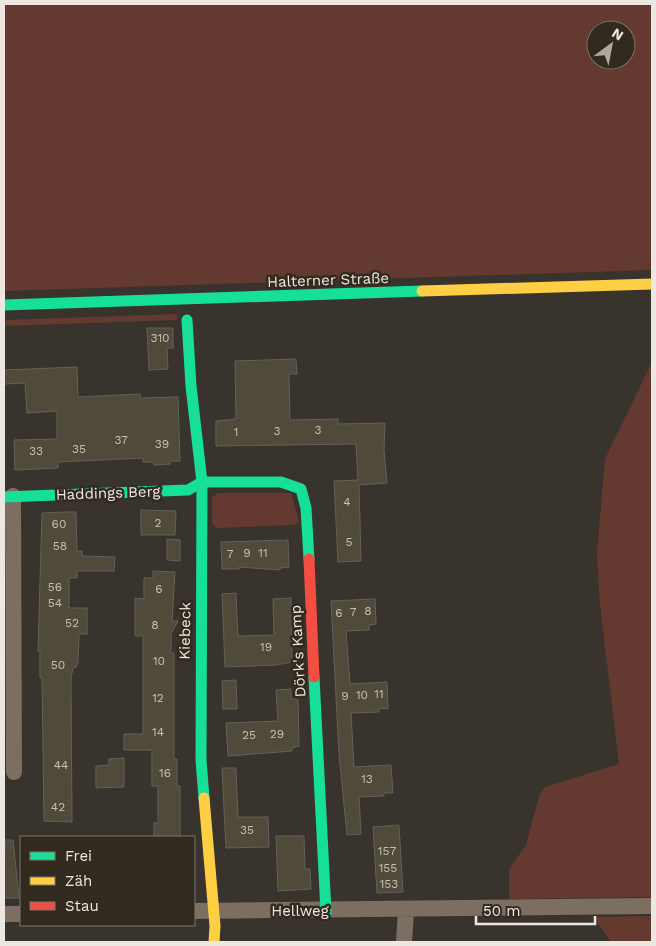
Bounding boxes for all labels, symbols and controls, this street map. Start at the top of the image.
north arrow [586,20,636,70]
text: N [609,24,627,44]
street label: Halterner Straße [267,269,389,291]
house number: 310 [150,331,170,345]
house number: 3 [315,423,322,437]
house number: 3 [274,424,281,438]
house number: 1 [234,425,238,439]
house number: 37 [114,433,128,447]
house number: 39 [155,437,169,451]
house number: 35 [72,442,86,456]
house number: 33 [29,444,43,458]
street label: Haddings Berg [55,482,161,504]
house number: 4 [343,495,351,509]
house number: 2 [155,516,162,530]
house number: 60 [52,517,66,531]
house number: 5 [346,535,353,549]
house number: 58 [53,539,67,553]
house number: 9 [243,546,251,560]
house number: 11 [258,546,268,560]
house number: 7 [227,547,234,561]
house number: 56 [48,580,62,594]
house number: 6 [155,582,163,596]
house number: 54 [48,596,62,610]
street label: Kiebeck [176,602,195,660]
street label: Dörk's Kamp [287,604,309,698]
house number: 8 [364,604,372,618]
house number: 7 [350,605,357,619]
house number: 6 [335,606,343,620]
house number: 52 [65,616,79,630]
house number: 8 [151,618,159,632]
house number: 19 [260,640,272,654]
house number: 10 [153,654,165,668]
house number: 50 [51,658,65,672]
house number: 11 [374,687,384,701]
house number: 10 [356,688,368,702]
house number: 9 [341,689,349,703]
house number: 12 [152,691,164,705]
house number: 14 [152,725,164,739]
house number: 29 [270,727,284,741]
house number: 25 [242,728,256,742]
house number: 44 [54,758,68,772]
house number: 16 [159,766,171,780]
house number: 13 [361,772,373,786]
house number: 42 [51,800,65,814]
house number: 35 [240,823,254,837]
legend [20,836,195,926]
house number: 157 [378,844,396,858]
text: Frei [65,847,92,865]
house number: 155 [379,861,397,875]
text: Zäh [65,872,92,890]
house number: 153 [380,877,398,891]
scale bar [476,894,595,926]
text: Stau [65,897,99,915]
street label: Hellweg [271,902,329,920]
text: 50 m [483,902,520,920]

